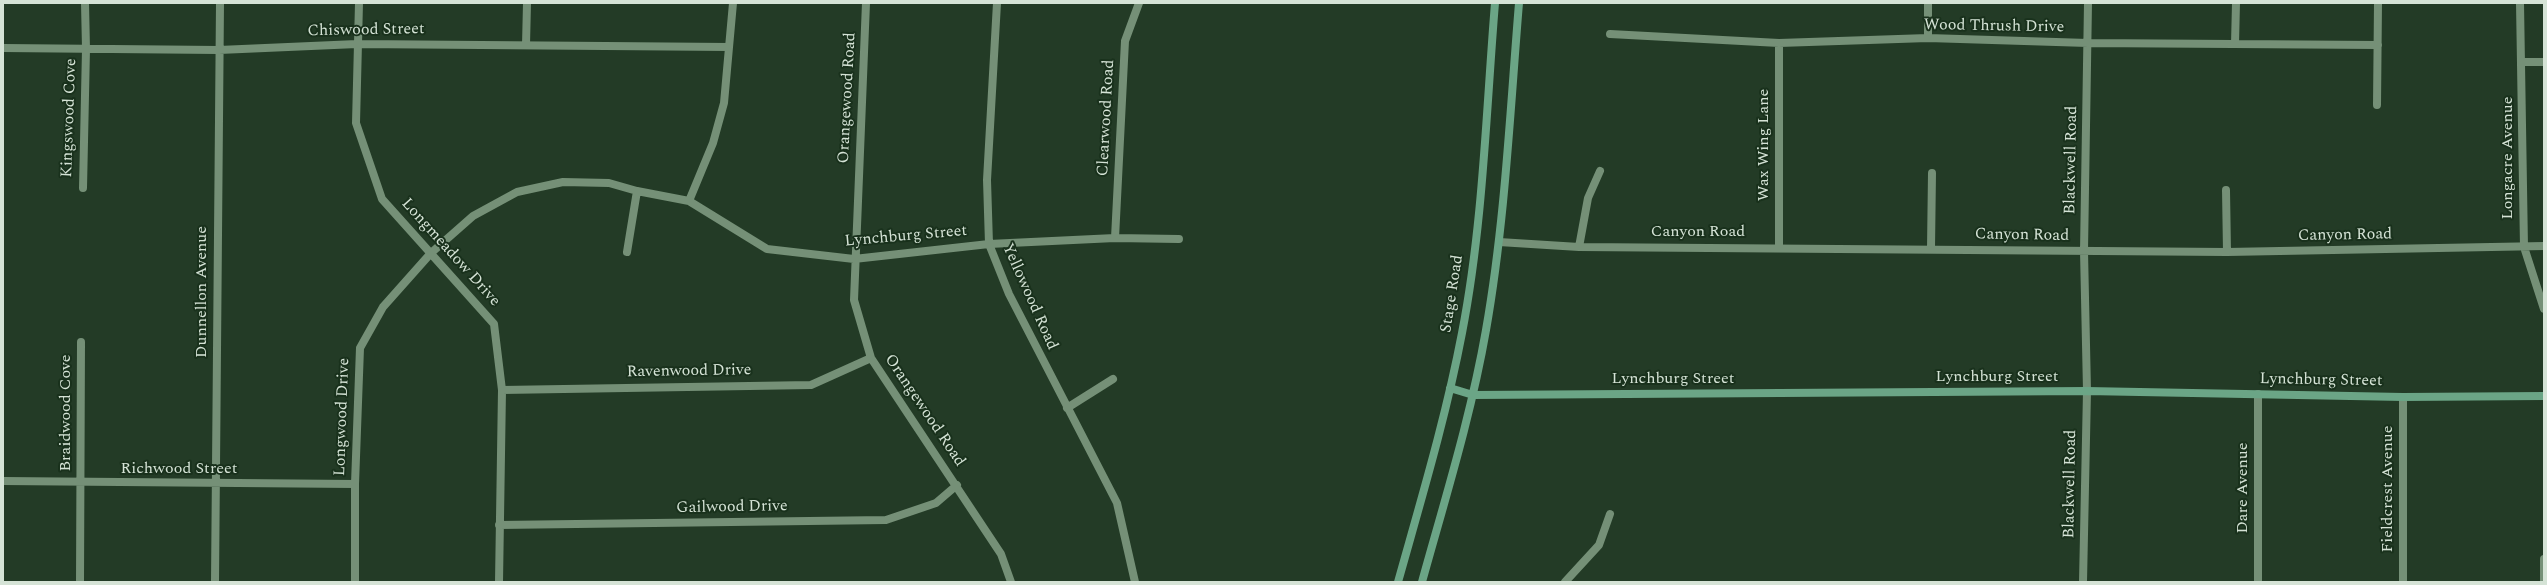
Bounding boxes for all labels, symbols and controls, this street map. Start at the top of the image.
street label: Wood Thrush Drive [1924,16,2064,38]
street label: Chiswood Street [307,20,425,42]
street label: Orangewood Road [835,32,861,164]
street label: Kingswood Cove [58,58,82,178]
street label: Clearwood Road [1094,59,1120,177]
street label: Wax Wing Lane [1755,89,1775,201]
street label: Longacre Avenue [2499,97,2519,219]
street label: Blackwell Road [2061,105,2083,215]
street label: Longmeadow Drive [396,195,504,311]
street label: Lynchburg Street [844,222,968,252]
street label: Canyon Road [1651,223,1745,243]
street label: Dunnellon Avenue [193,226,213,358]
street label: Canyon Road [1975,226,2069,246]
street label: Canyon Road [2298,226,2392,246]
street label: Yellowood Road [997,241,1061,353]
street label: Stage Road [1437,254,1469,334]
street label: Orangewood Road [879,351,969,471]
street label: Braidwood Cove [57,355,77,471]
street label: Longwood Drive [331,358,355,476]
street label: Ravenwood Drive [626,361,752,383]
street label: Lynchburg Street [1936,368,2058,388]
street label: Lynchburg Street [1612,370,1734,390]
street label: Lynchburg Street [2259,370,2383,392]
street label: Fieldcrest Avenue [2379,425,2399,553]
street label: Blackwell Road [2060,429,2082,539]
street label: Dare Avenue [2234,442,2254,534]
street label: Richwood Street [121,460,237,480]
street label: Gailwood Drive [676,497,788,519]

